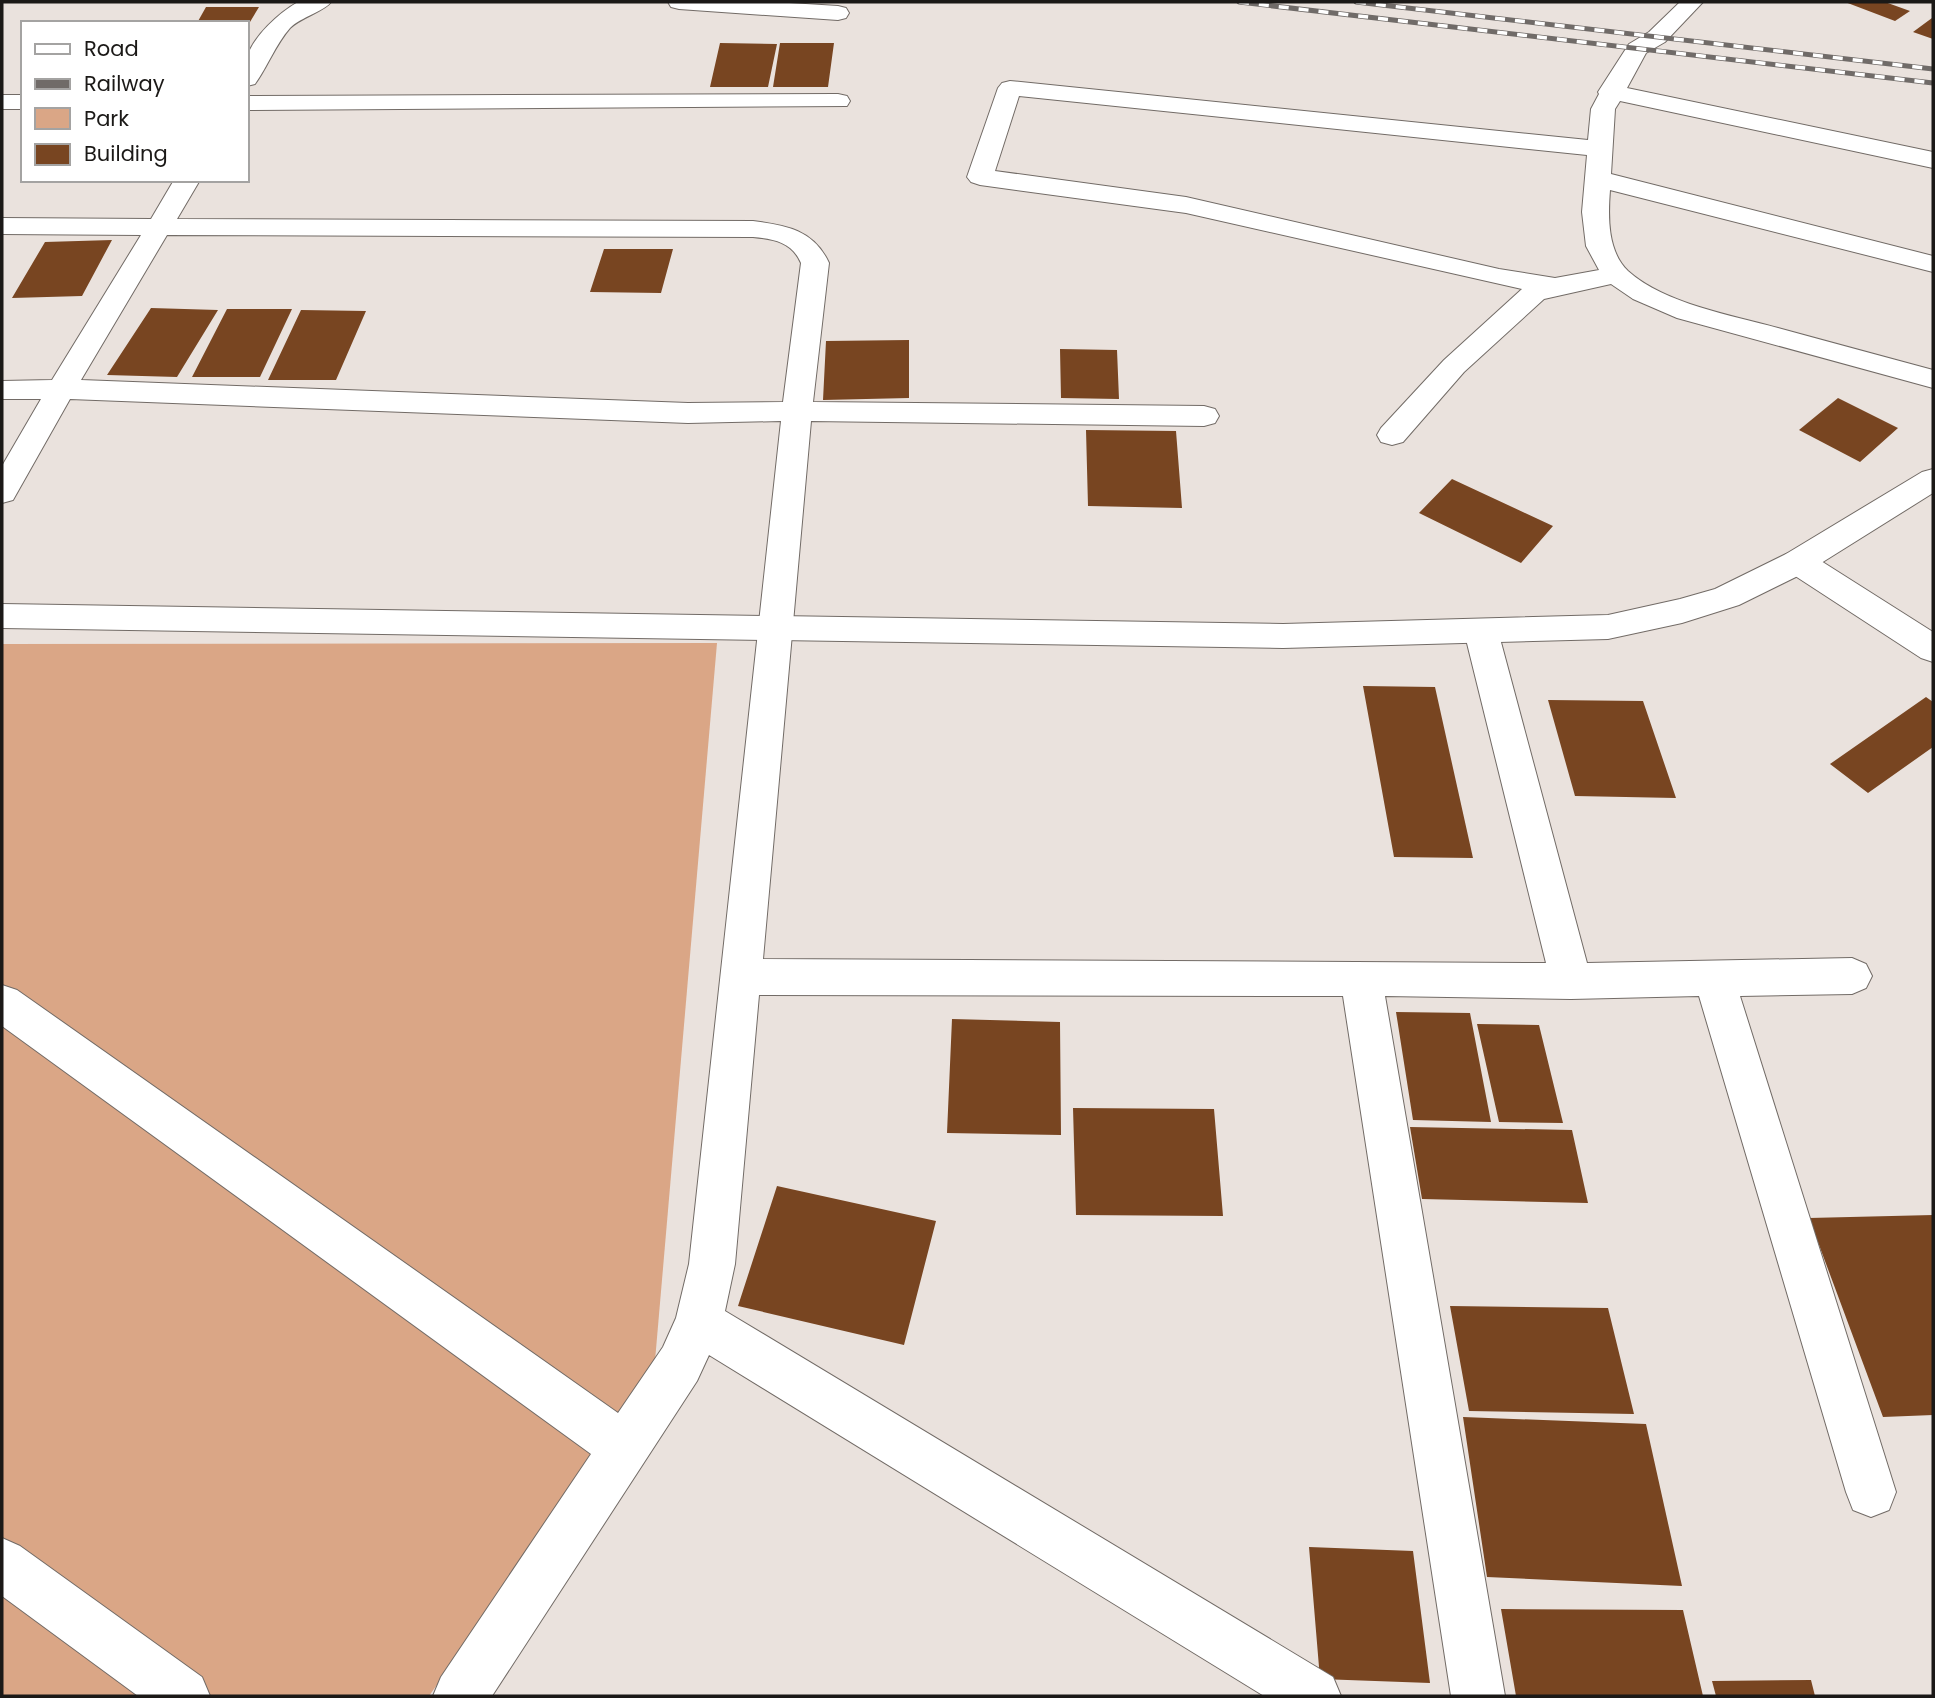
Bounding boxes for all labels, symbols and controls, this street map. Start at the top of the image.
legend [21,21,248,182]
text: Road [84,34,139,63]
text: Railway [84,69,165,98]
text: Park [84,104,129,133]
text: Building [84,139,168,168]

